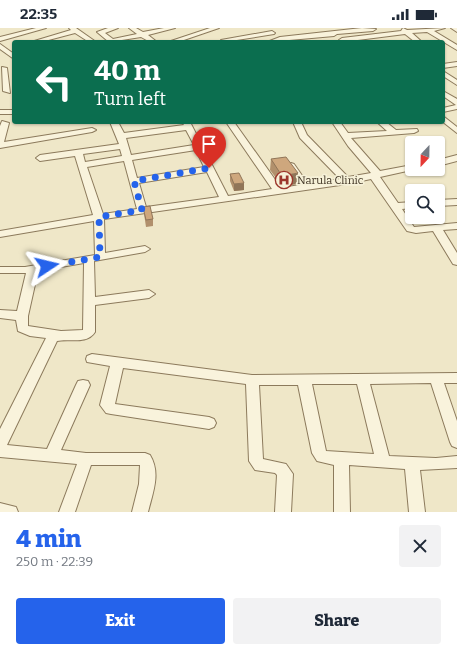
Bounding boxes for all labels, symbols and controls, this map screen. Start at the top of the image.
text: 22:35 [20,5,57,23]
text: 40 m [94,54,161,87]
icon: left [28,56,80,108]
text: Turn left [94,88,166,110]
pin [192,127,226,168]
icon: arrive [198,133,220,155]
north arrow [405,136,445,176]
map controls [405,136,445,224]
hospital icon: Narula Clinic [274,170,294,190]
place label: Narula Clinic [297,174,364,187]
button: search [405,184,445,224]
position arrow [26,245,68,287]
text: 4 min [16,525,81,553]
button: close [399,525,441,567]
text: 250 m · 22:39 [16,554,93,569]
button: Exit [16,598,225,644]
button: Share [233,598,441,644]

